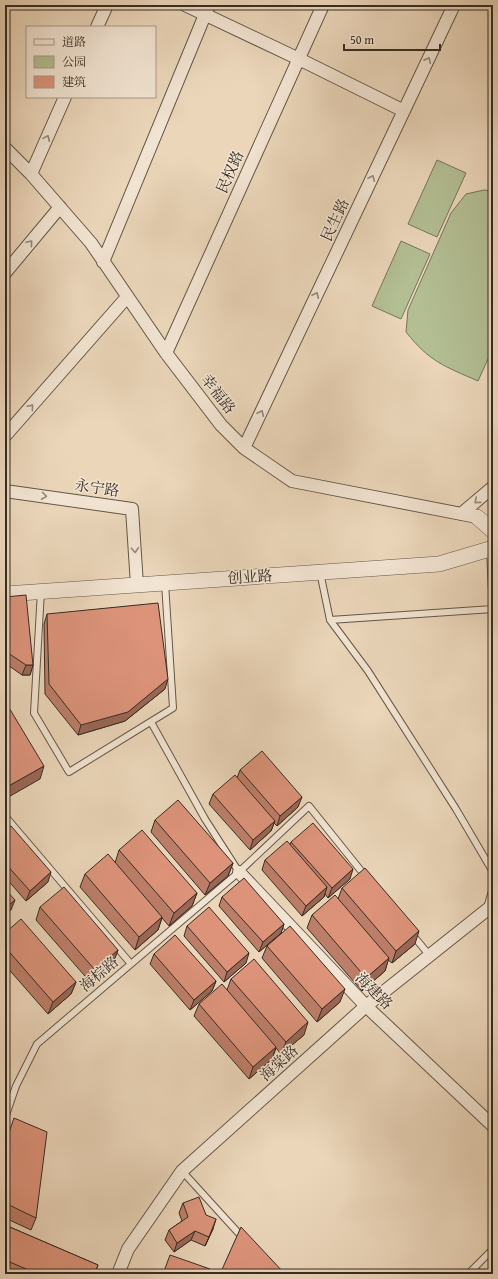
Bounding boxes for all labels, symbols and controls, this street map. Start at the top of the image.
legend [26,26,156,98]
scale bar [344,26,440,52]
text: 50 m [350,31,374,48]
text: 道路 [62,33,86,50]
text: 公园 [62,53,86,70]
one-way arrow [423,57,431,64]
text: 建筑 [62,73,86,90]
one-way arrow [42,135,50,143]
street label: 民权路 [211,147,248,197]
one-way arrow [367,174,375,182]
street label: 民生路 [316,195,354,245]
one-way arrow [26,241,33,248]
one-way arrow [311,292,319,299]
street label: 幸福路 [196,369,241,418]
one-way arrow [26,404,33,411]
one-way arrow [256,409,264,417]
street label: 永宁路 [73,474,121,501]
one-way arrow [41,491,47,500]
one-way arrow [474,496,482,503]
one-way arrow [130,546,139,553]
street label: 创业路 [227,564,273,589]
street label: 海棕路 [75,951,123,996]
street label: 海建路 [351,967,398,1014]
street label: 海棠路 [255,1040,302,1085]

